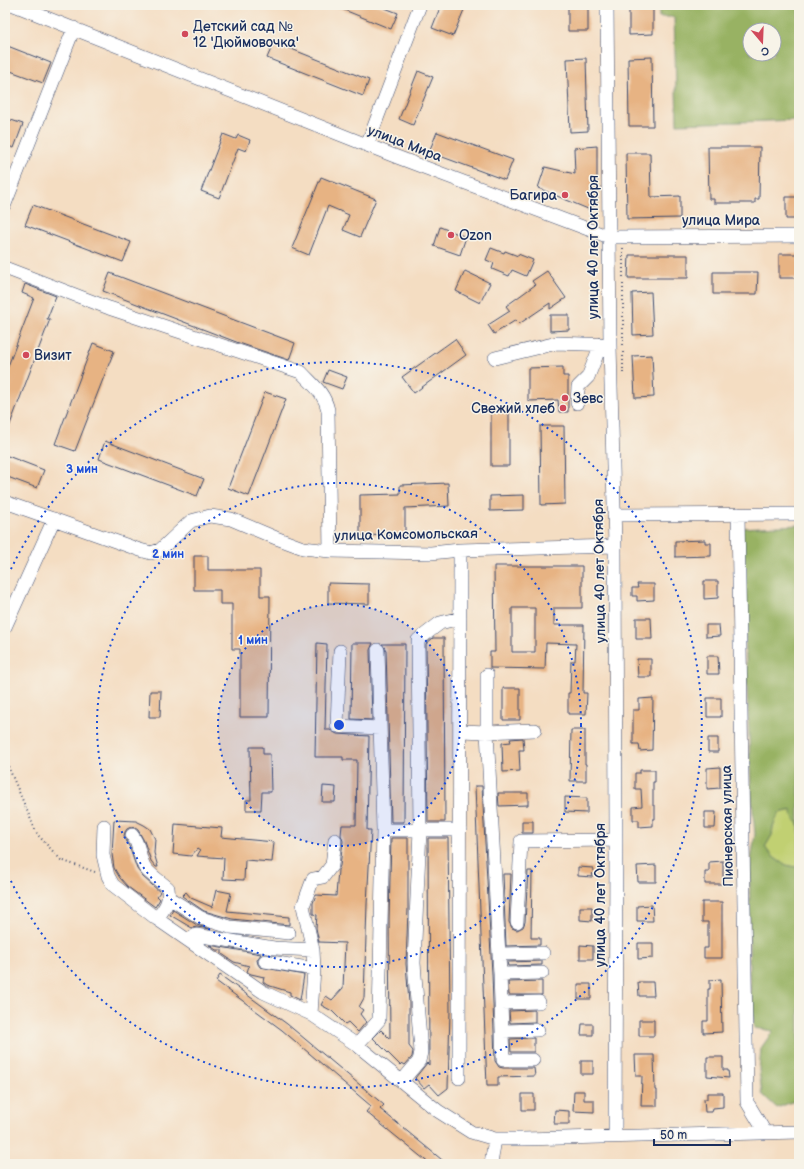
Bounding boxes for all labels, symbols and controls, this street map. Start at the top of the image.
place label: Детский сад № 12 'Дюймовочка' [193,18,299,51]
north arrow [742,22,782,62]
marker: Детский сад № 12 'Дюймовочка' [180,29,190,39]
text: С [759,44,771,58]
street label: улица Мира [365,122,445,166]
street label: улица 40 лет Октября [585,175,602,319]
place label: Багира [510,187,558,204]
marker: Багира [560,190,570,200]
street label: улица Мира [682,212,761,229]
place label: Ozon [459,227,492,244]
marker: Ozon [446,230,456,240]
place label: Визит [34,347,72,364]
marker: Визит [21,350,31,360]
place label: Зевс [573,390,603,407]
marker: Зевс [560,393,570,403]
place label: Свежий хлеб [471,400,555,417]
marker: Свежий хлеб [558,403,568,413]
text: 3 мин [66,462,98,477]
street label: улица 40 лет Октября [590,499,609,643]
street label: улица Комсомольская [334,525,478,544]
text: 2 мин [152,547,184,562]
text: 1 мин [238,633,268,648]
centre of rings [332,718,346,732]
street label: Пионерская улица [718,764,737,887]
street label: улица 40 лет Октября [592,823,609,967]
scale bar [654,1121,730,1147]
text: 50 m [660,1128,687,1143]

